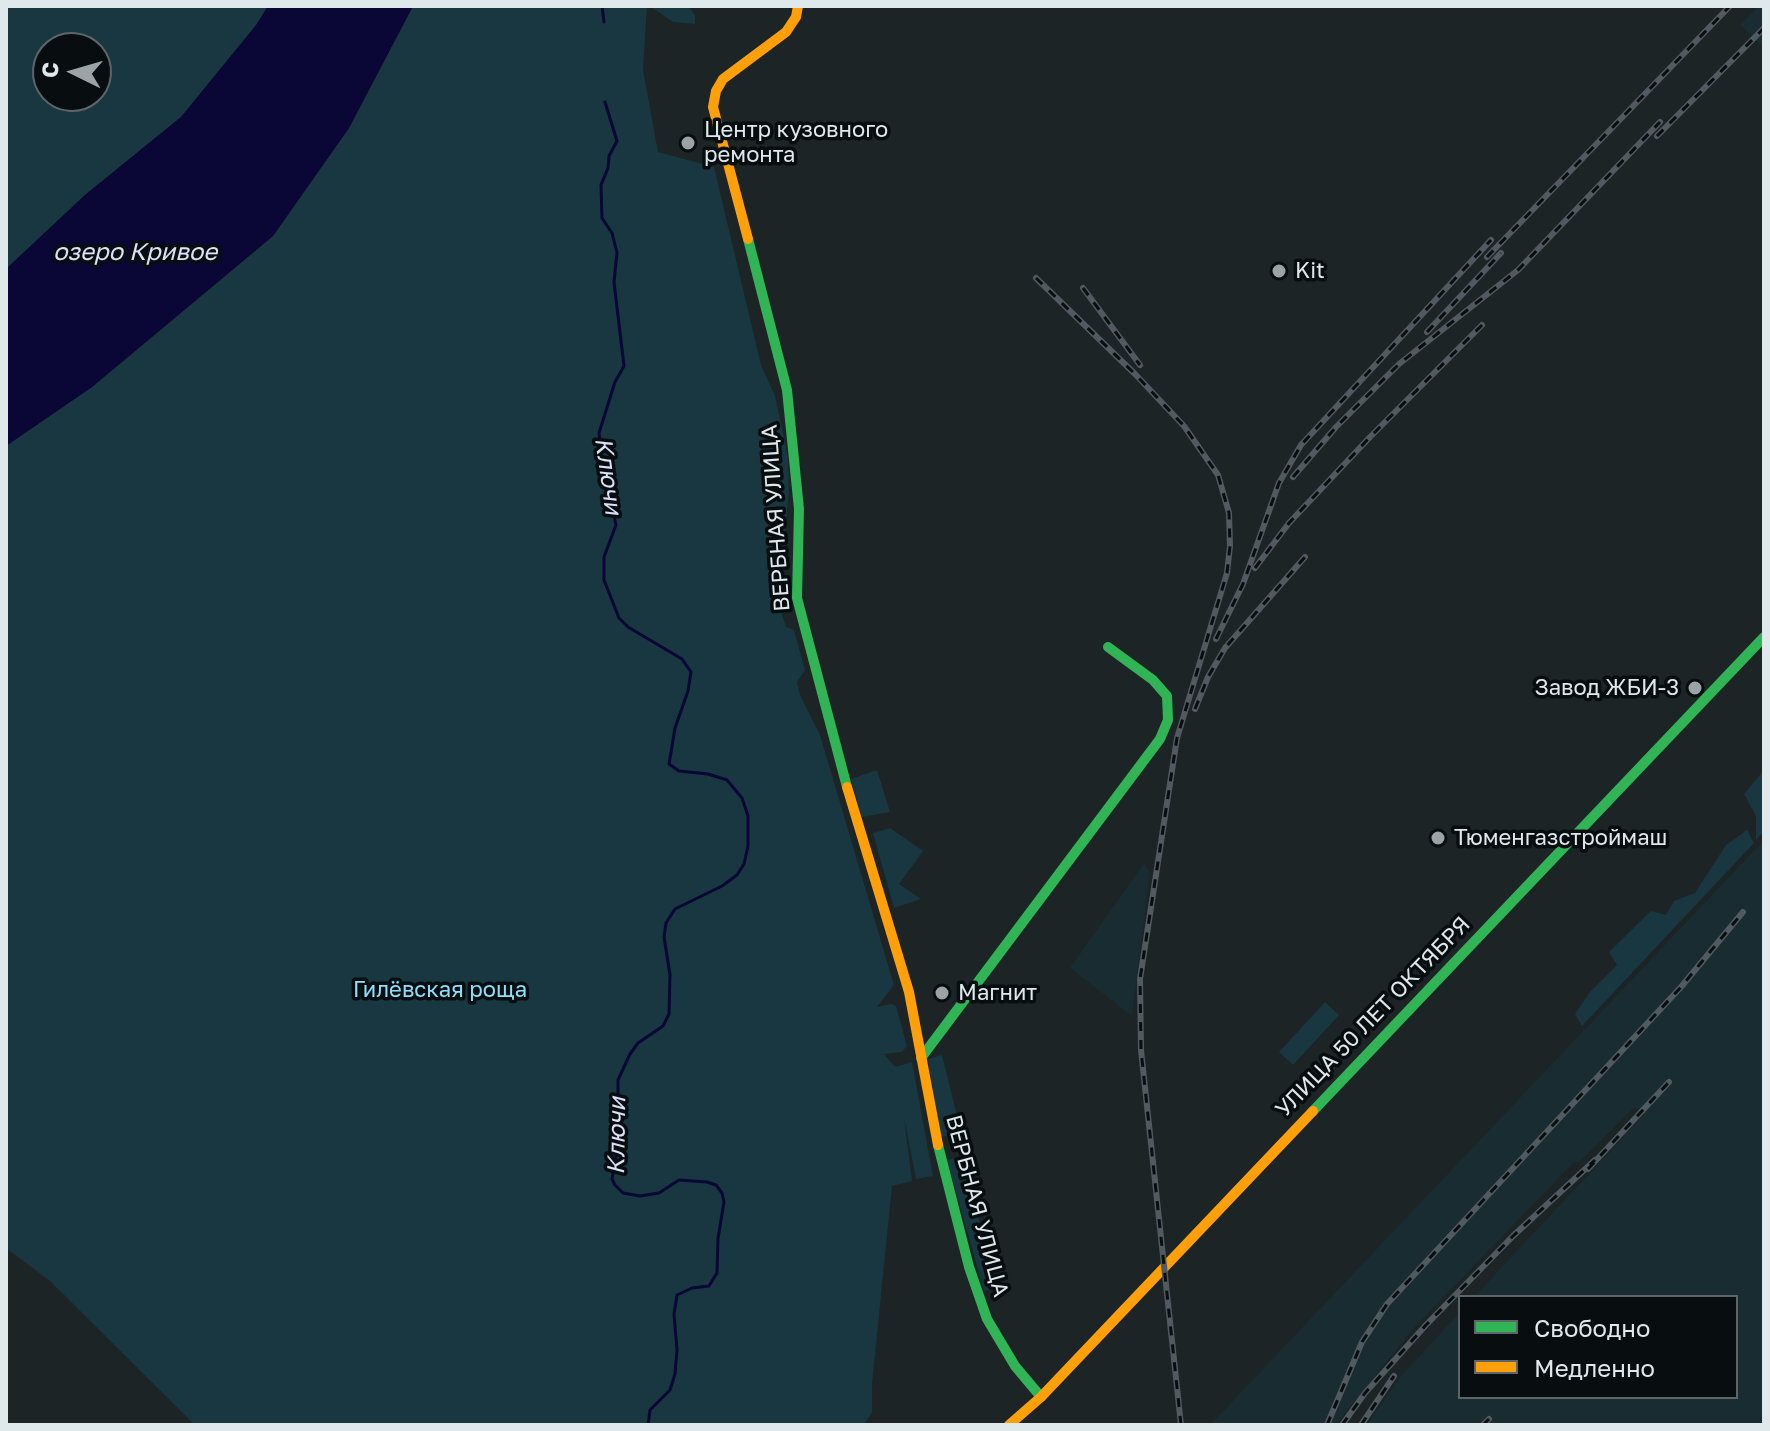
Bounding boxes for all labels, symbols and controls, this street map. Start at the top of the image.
north arrow [32,32,112,112]
text: С [35,61,64,79]
place label: Центр кузовного ремонта [704,117,888,168]
marker: Центр кузовного ремонта [679,134,697,152]
water label: озеро Кривое [53,238,217,266]
place label: Kit [1295,258,1325,284]
marker: Kit [1270,262,1288,280]
street label: ВЕРБНАЯ УЛИЦА [756,424,796,612]
water label: Ключи [588,435,628,517]
place label: Завод ЖБИ-3 [1535,675,1679,701]
marker: Завод ЖБИ-3 [1686,679,1704,697]
place label: Тюменгазстроймаш [1454,825,1667,851]
marker: Тюменгазстроймаш [1429,829,1447,847]
street label: УЛИЦА 50 ЛЕТ ОКТЯБРЯ [1270,911,1476,1123]
park label: Гилёвская роща [353,977,527,1003]
place label: Магнит [958,980,1037,1006]
marker: Магнит [933,984,951,1002]
water label: Ключи [602,1097,632,1175]
street label: ВЕРБНАЯ УЛИЦА [940,1112,1014,1300]
legend [1458,1295,1738,1399]
text: Свободно [1534,1313,1650,1342]
text: Медленно [1534,1353,1655,1382]

